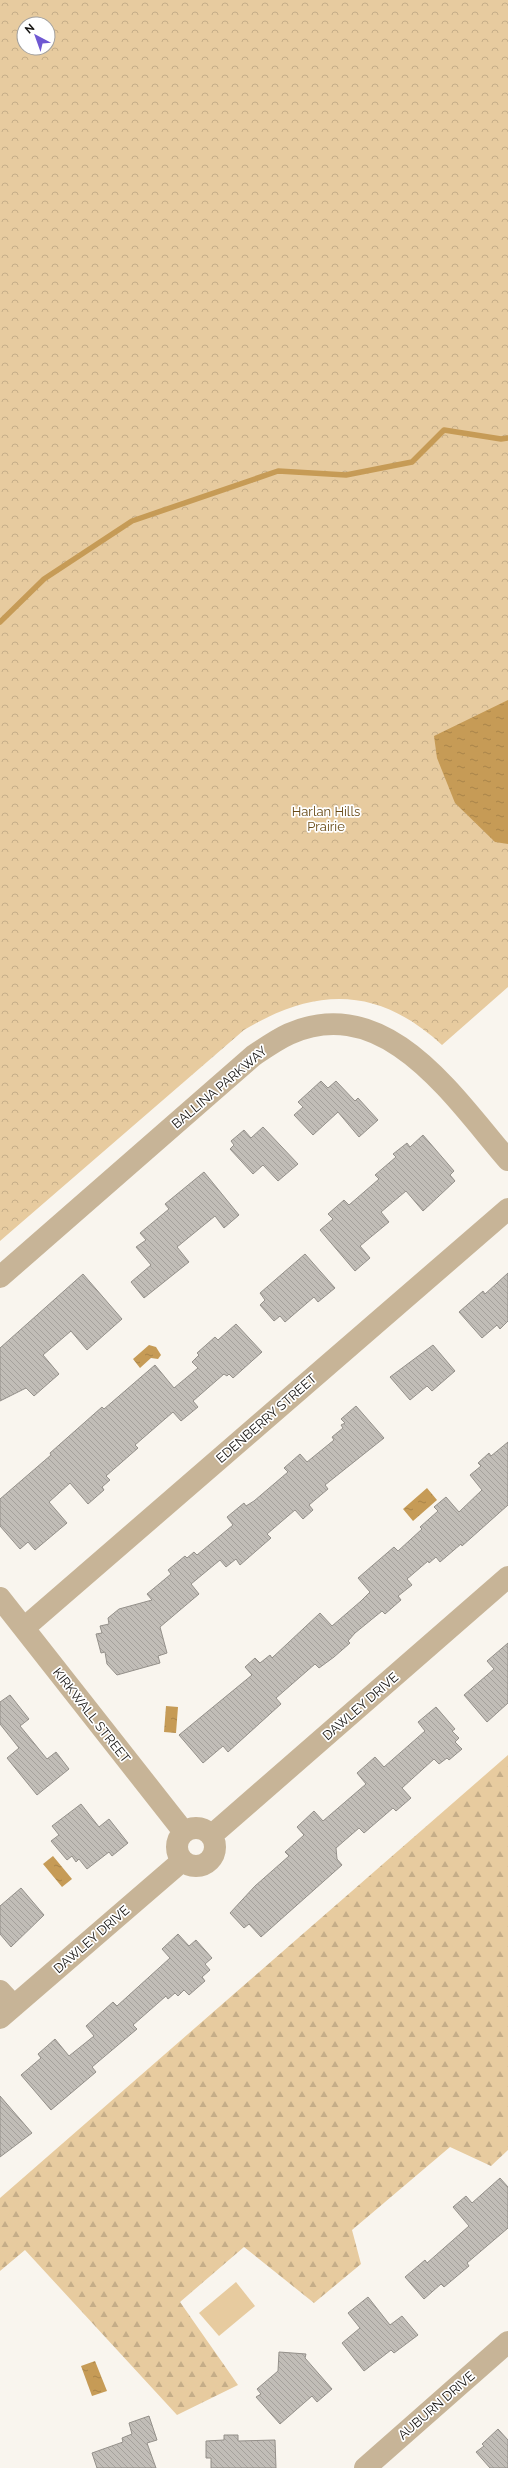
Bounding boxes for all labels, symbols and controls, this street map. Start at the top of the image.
north arrow [16,16,56,56]
text: N [22,21,37,36]
park label: Harlan Hills Prairie [292,804,360,834]
street label: BALLINA PARKWAY [169,1043,270,1132]
street label: EDENBERRY STREET [213,1371,319,1466]
street label: KIRKWALL STREET [50,1665,133,1766]
street label: DAWLEY DRIVE [320,1669,401,1743]
street label: DAWLEY DRIVE [51,1902,132,1976]
street label: AUBURN DRIVE [395,2368,478,2443]

